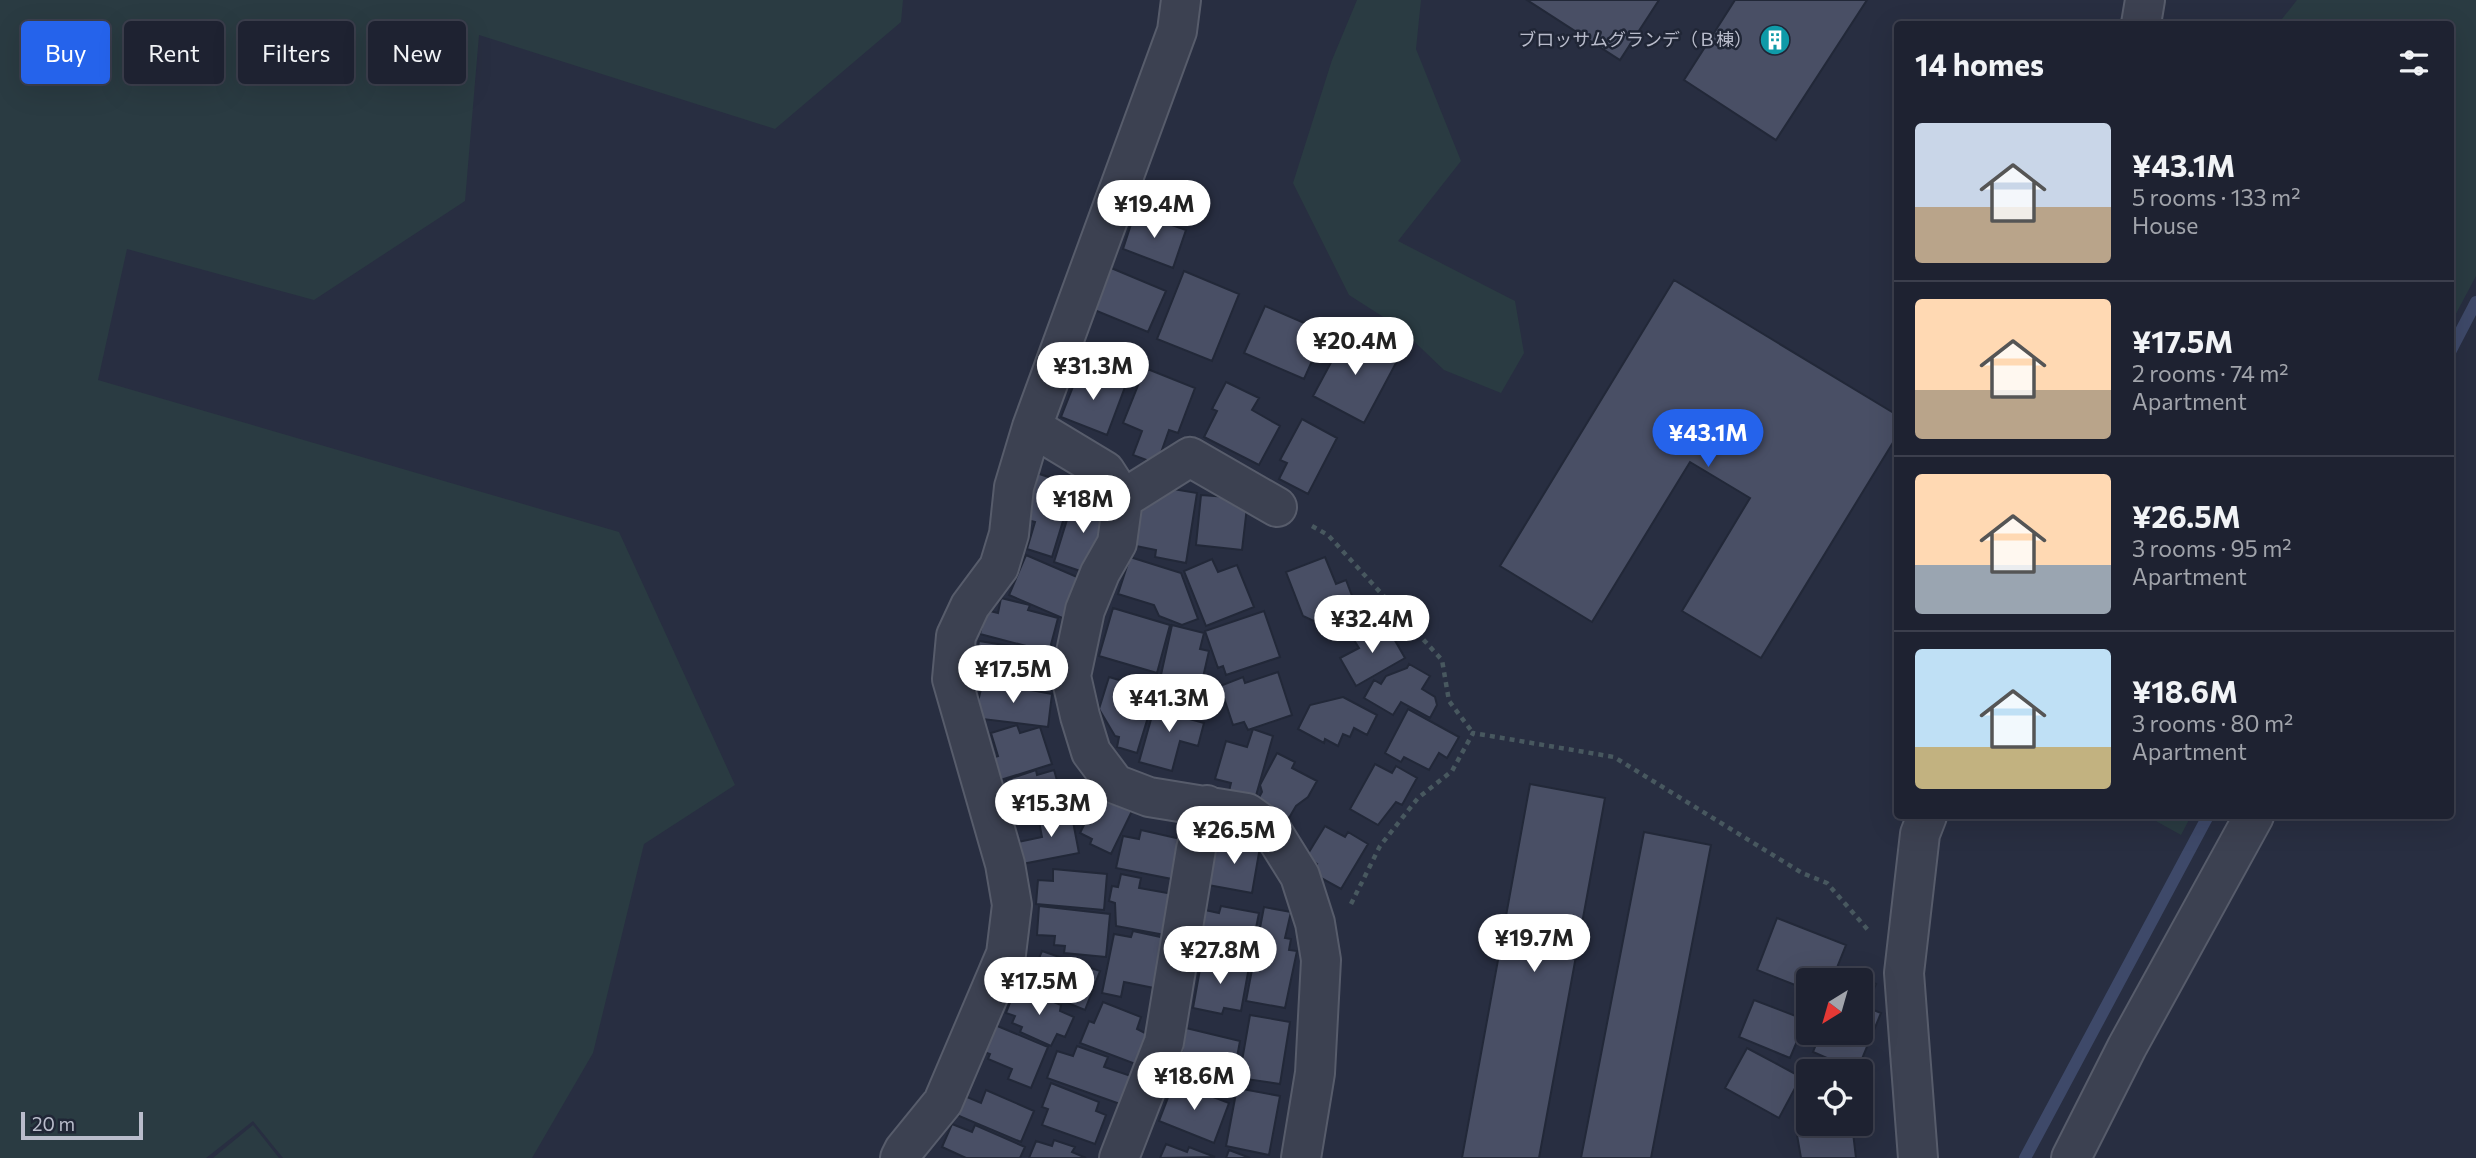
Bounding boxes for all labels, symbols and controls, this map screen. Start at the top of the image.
chip: Buy [21,21,110,84]
chip: Rent [124,21,224,84]
chip: Filters [238,21,354,84]
chip: New [368,21,466,84]
building icon: ブロッサムグランデ（Ｂ棟） [1758,23,1792,57]
place label: ブロッサムグランデ（Ｂ棟） [1518,28,1752,50]
icon: filters [2395,44,2433,82]
text: 14 homes [1915,45,2044,82]
text: ¥43.1M [2132,146,2235,183]
icon: home [1971,151,2055,235]
pin: ¥19.4M [1097,180,1211,240]
text: 5 rooms · 133 m² [2132,183,2300,211]
text: ¥19.4M [1113,189,1195,217]
text: House [2132,211,2198,239]
pin: ¥20.4M [1298,318,1412,377]
text: ¥17.5M [2132,322,2233,359]
text: ¥20.4M [1313,326,1397,354]
icon: home [1971,327,2055,411]
pin: ¥31.3M [1036,342,1150,402]
text: ¥31.3M [1053,351,1133,379]
text: 2 rooms · 74 m² [2132,359,2288,387]
text: Apartment [2132,387,2247,415]
pin: ¥43.1M [1651,410,1765,469]
text: ¥43.1M [1668,418,1748,446]
pin: ¥18M [1042,476,1124,535]
text: ¥18M [1052,484,1114,512]
text: ¥26.5M [2132,497,2241,534]
icon: home [1971,502,2055,586]
text: 3 rooms · 95 m² [2132,534,2291,562]
text: Apartment [2132,562,2247,590]
pin: ¥32.4M [1315,596,1429,655]
text: ¥32.4M [1330,604,1414,632]
pin: ¥17.5M [956,646,1070,705]
text: ¥17.5M [974,654,1052,682]
text: ¥18.6M [2132,672,2238,709]
pin: ¥41.3M [1112,674,1226,734]
icon: home [1971,677,2055,761]
text: ¥41.3M [1129,683,1209,711]
text: 3 rooms · 80 m² [2132,709,2293,737]
text: Apartment [2132,737,2247,765]
pin: ¥15.3M [994,780,1108,839]
text: ¥15.3M [1011,788,1091,816]
pin: ¥26.5M [1177,806,1291,866]
text: ¥26.5M [1192,815,1276,843]
pin: ¥19.7M [1477,914,1591,974]
text: ¥19.7M [1494,923,1574,951]
pin: ¥27.8M [1163,926,1277,986]
text: ¥27.8M [1180,935,1260,963]
pin: ¥17.5M [982,958,1096,1017]
text: ¥17.5M [1000,966,1078,994]
north arrow [1796,968,1872,1045]
map controls [1796,968,1873,1136]
pin: ¥18.6M [1137,1052,1251,1112]
button: locate [1796,1059,1873,1136]
text: ¥18.6M [1153,1061,1235,1089]
scale bar [21,1109,144,1141]
text: 20 m [32,1112,75,1135]

